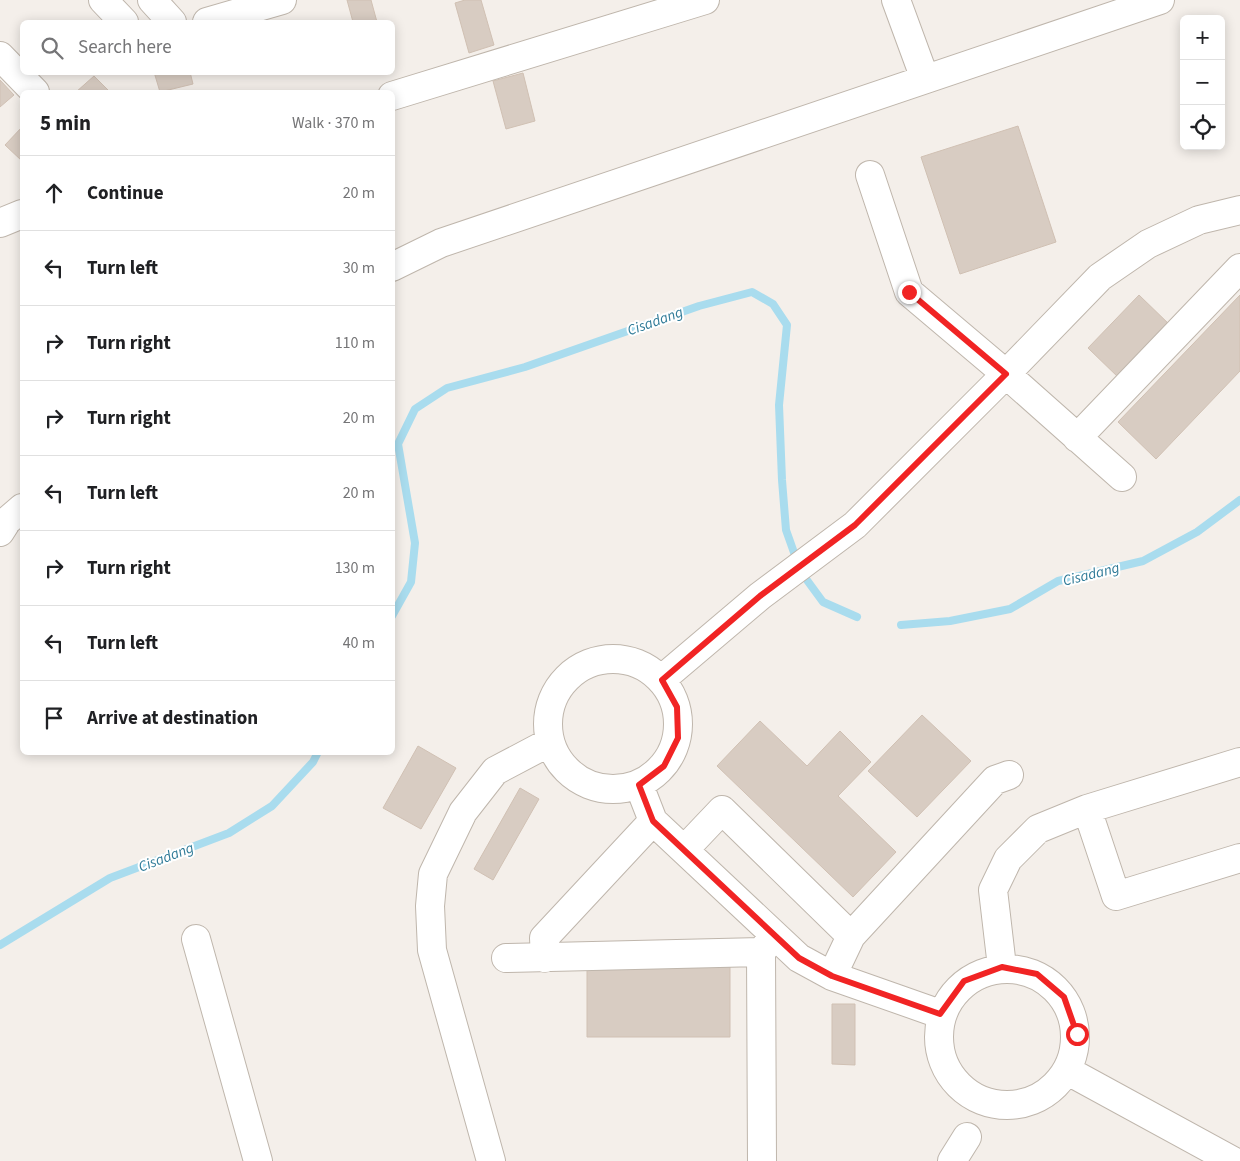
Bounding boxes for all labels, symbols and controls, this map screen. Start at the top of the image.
map controls [1180,15,1225,150]
button: + [1180,15,1225,60]
search box [20,20,395,75]
icon: search [38,34,66,62]
text: Search here [78,34,172,61]
button: − [1180,60,1225,105]
button: locate [1180,105,1225,150]
text: 5 min [40,108,91,138]
text: Walk · 370 m [292,112,375,134]
icon: ahead [40,179,68,207]
text: Continue [87,180,164,207]
text: 20 m [343,182,375,204]
icon: left [40,254,68,282]
text: Turn left [87,255,158,282]
text: 30 m [343,257,375,279]
route end [898,281,921,304]
water label: Cisadang [624,302,686,341]
icon: right [40,329,68,357]
text: Turn right [87,330,171,357]
text: 110 m [335,332,375,354]
icon: right [40,404,68,432]
text: Turn right [87,405,171,432]
text: 20 m [343,407,375,429]
icon: left [40,479,68,507]
text: Turn left [87,480,158,507]
text: 20 m [343,482,375,504]
icon: right [40,554,68,582]
text: Turn right [87,555,171,582]
text: 130 m [335,557,375,579]
water label: Cisadang [1061,557,1122,592]
icon: left [40,629,68,657]
text: Turn left [87,630,158,657]
text: 40 m [343,632,375,654]
icon: arrive [40,704,68,732]
text: Arrive at destination [87,705,258,732]
water label: Cisadang [135,837,197,878]
route start [1066,1023,1089,1046]

